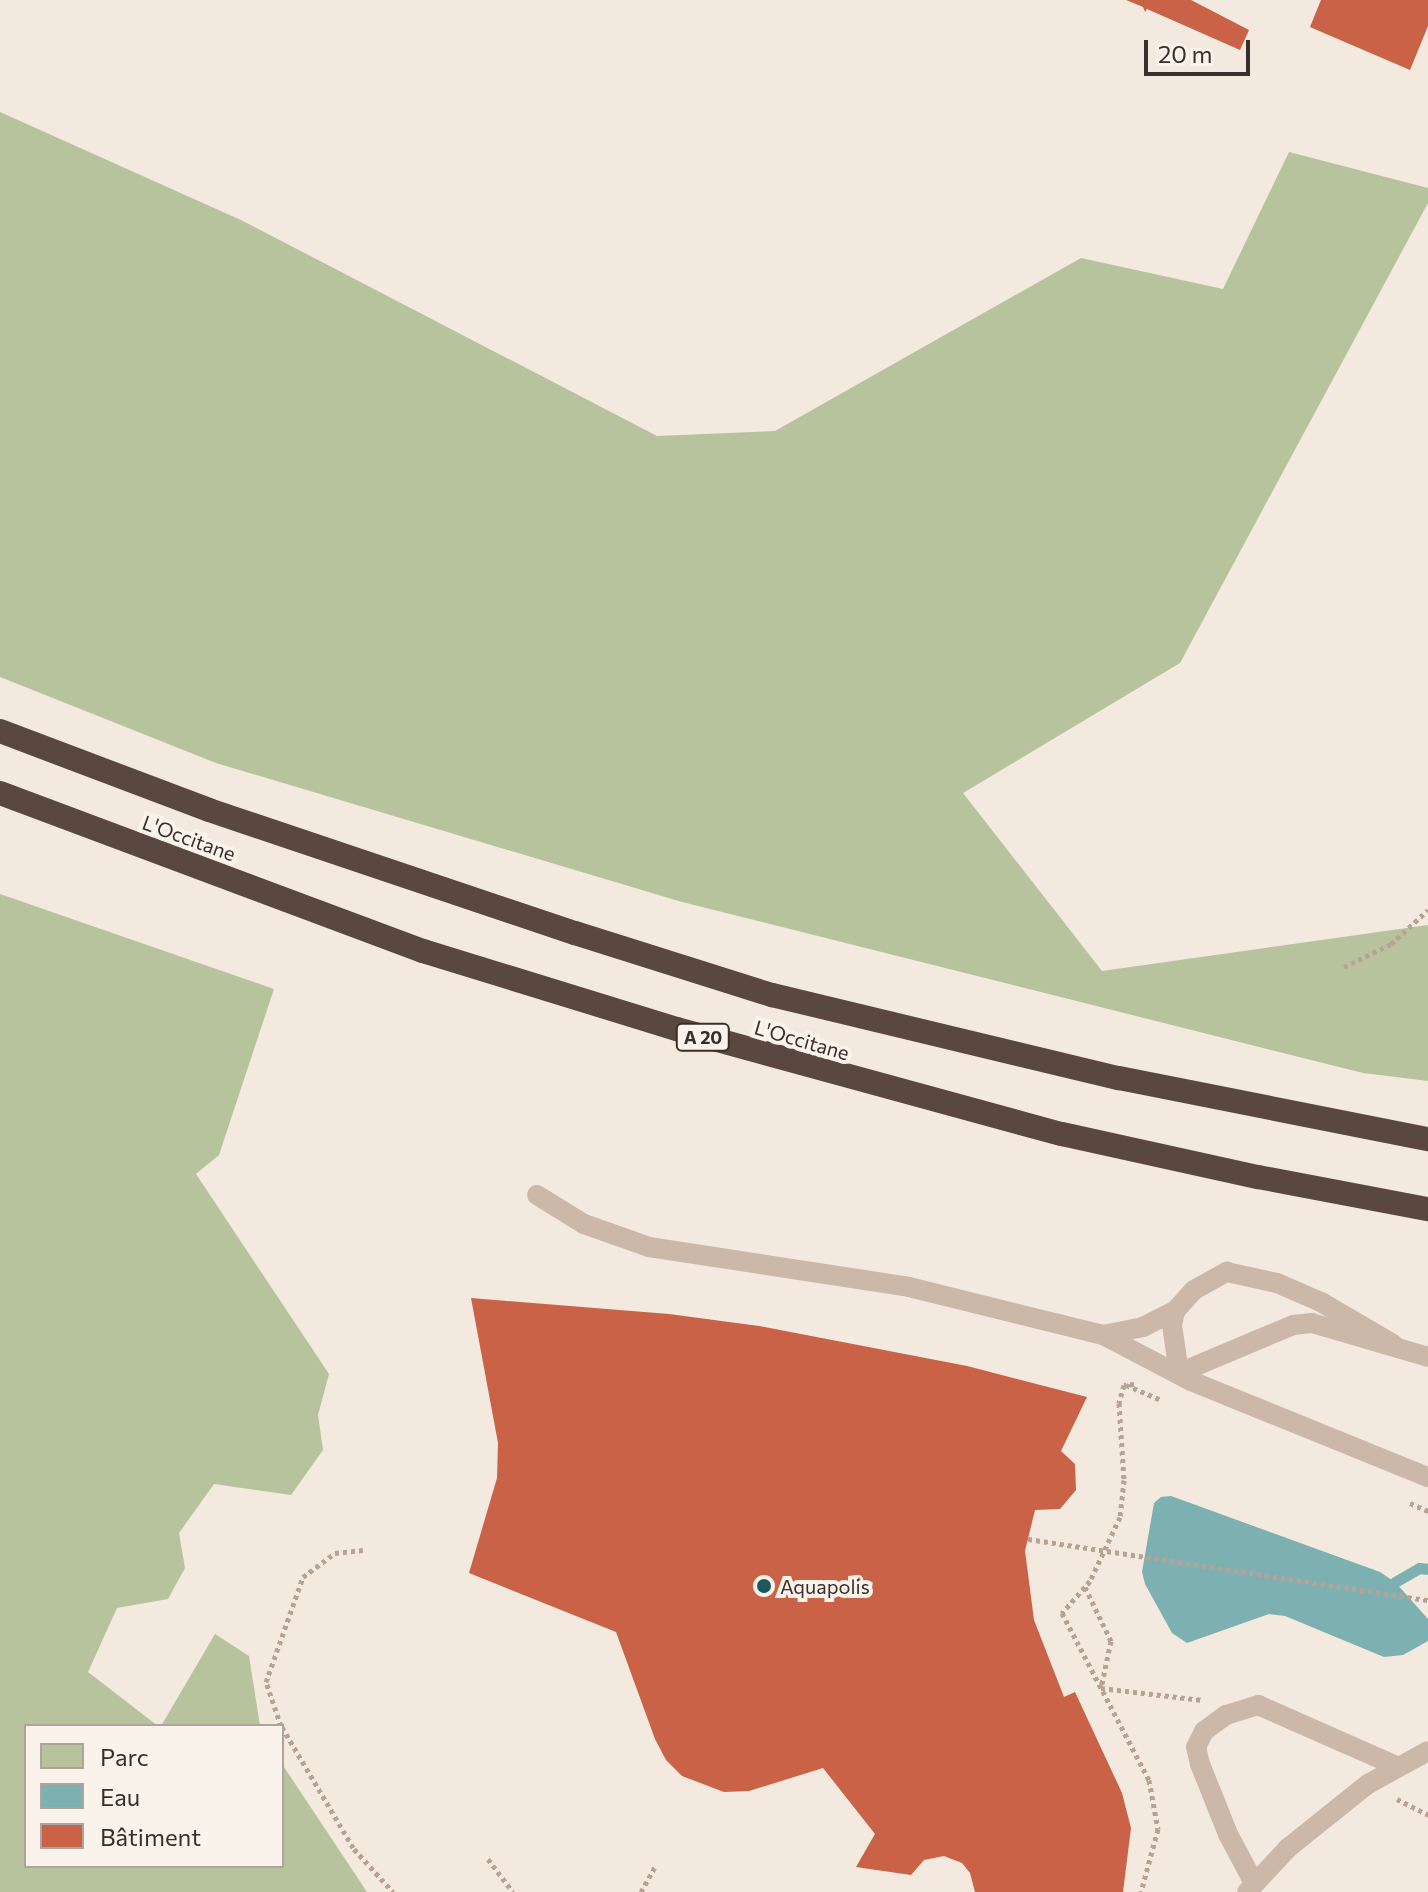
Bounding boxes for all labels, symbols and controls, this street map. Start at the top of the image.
scale bar [1148,24,1254,74]
text: 20 m [1158,39,1212,68]
street label: L'Occitane [139,810,239,866]
street label: L'Occitane [752,1015,852,1065]
road number: A 20 [675,1023,731,1051]
place label: Aquapolis [780,1574,870,1598]
marker: Aquapolis [755,1577,773,1595]
legend [24,1724,284,1868]
text: Parc [100,1742,149,1771]
text: Eau [100,1782,140,1811]
text: Bâtiment [100,1822,201,1851]

